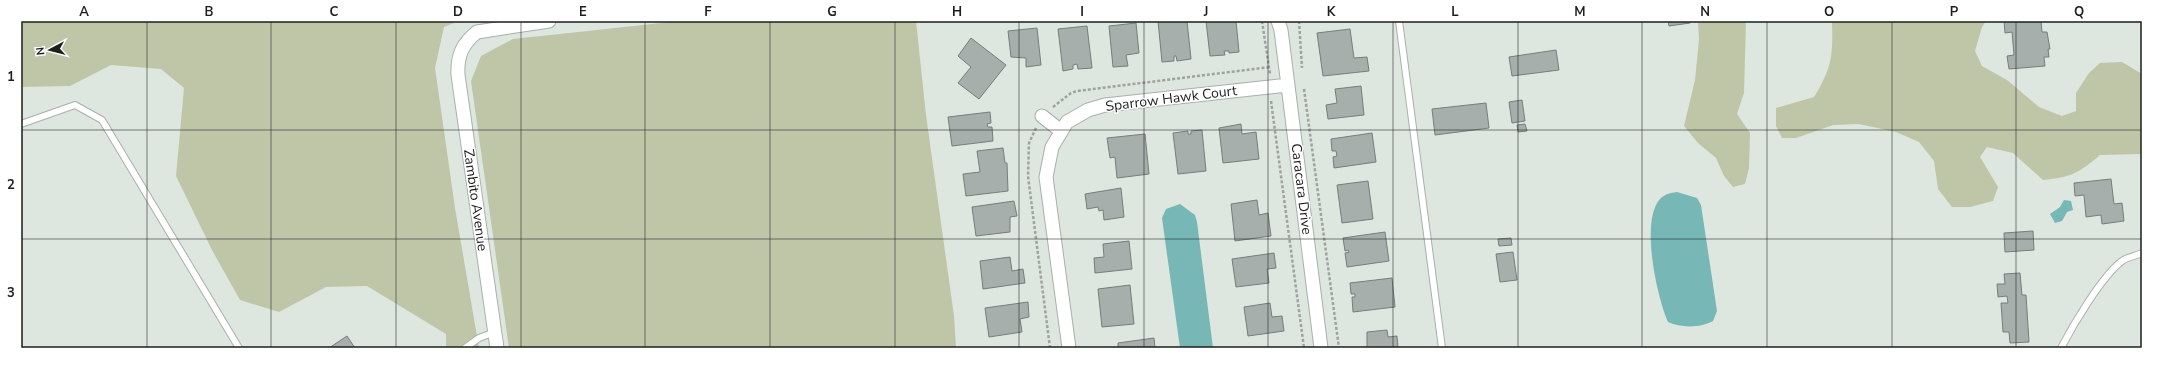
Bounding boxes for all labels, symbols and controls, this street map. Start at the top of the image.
text: A [79,3,89,21]
text: B [205,3,214,21]
text: C [330,3,339,21]
text: D [453,3,463,21]
text: E [579,3,587,21]
text: F [704,3,712,21]
text: G [827,3,837,21]
text: H [952,3,962,21]
text: I [1080,3,1084,21]
text: J [1203,3,1208,21]
text: K [1327,3,1336,21]
text: L [1451,3,1459,21]
text: M [1574,3,1586,21]
text: N [1700,3,1710,21]
text: O [1824,3,1834,21]
text: P [1950,3,1959,21]
text: Q [2074,3,2084,21]
north arrow [30,30,70,70]
text: N [33,46,49,56]
text: 1 [7,68,15,86]
street label: Sparrow Hawk Court [1104,81,1238,116]
street label: Caracara Drive [1286,142,1317,236]
street label: Zambito Avenue [459,148,492,252]
text: 2 [7,176,15,194]
text: 3 [7,284,15,302]

